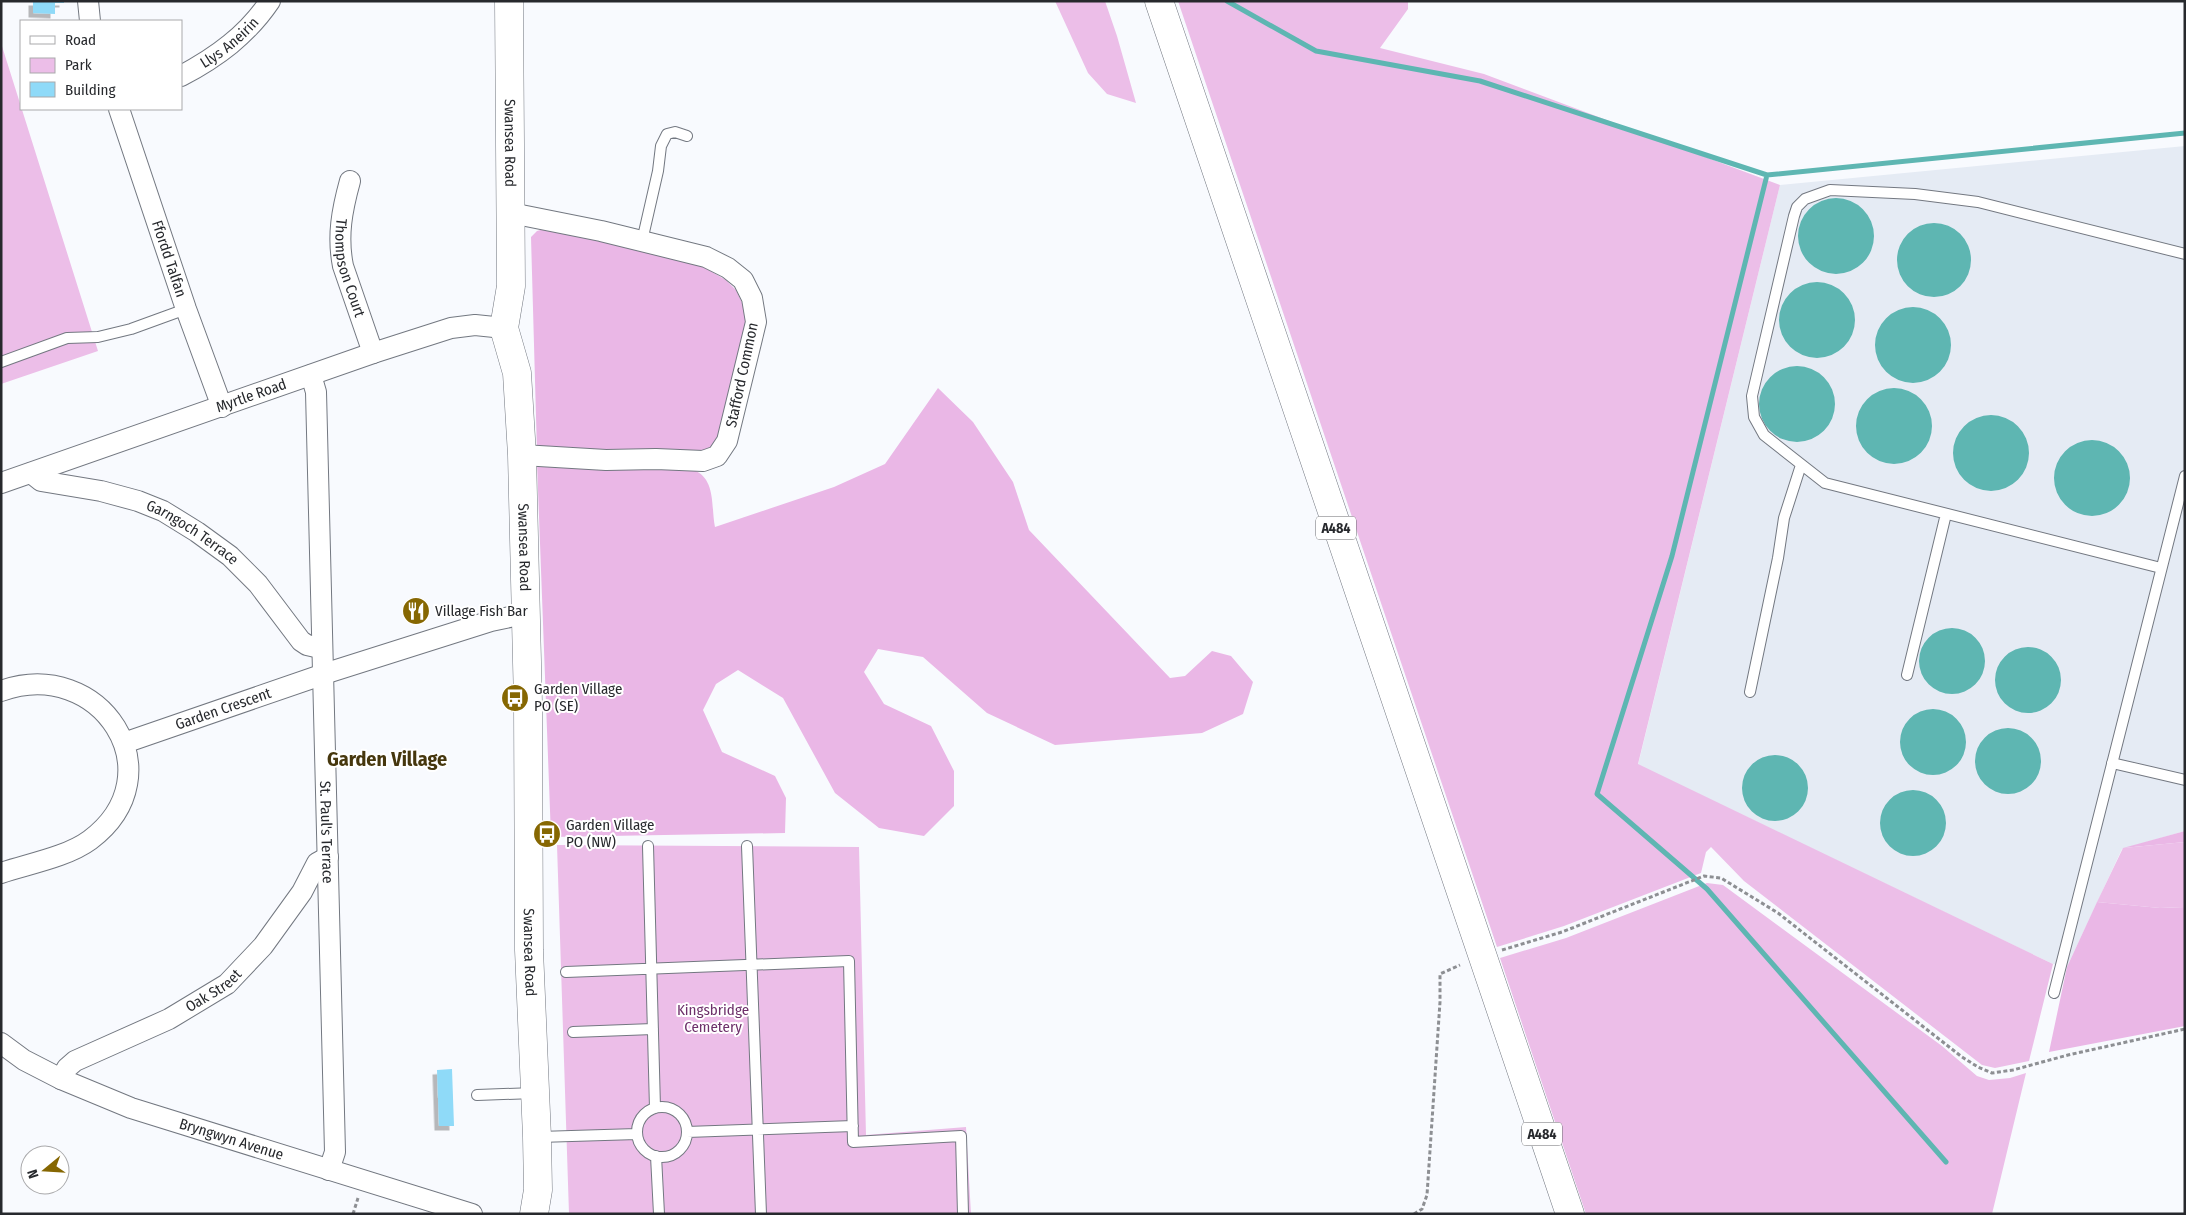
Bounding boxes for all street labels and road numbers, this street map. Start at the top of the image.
street label: Llys Aneirin [197,13,263,72]
street label: Swansea Road [501,99,519,187]
street label: Thompson Court [331,217,369,320]
street label: Ffordd Talfan [148,218,190,299]
street label: Stafford Common [722,321,762,429]
street label: Myrtle Road [214,375,289,416]
street label: Garngoch Terrace [144,496,242,568]
street label: Swansea Road [514,503,534,592]
road number: A484 [1316,516,1356,540]
street label: Garden Crescent [173,684,274,734]
street label: St. Paul's Terrace [316,781,337,884]
street label: Swansea Road [520,908,540,997]
street label: Oak Street [182,965,245,1016]
street label: Bryngwyn Avenue [177,1115,286,1164]
road number: A484 [1522,1122,1562,1146]

